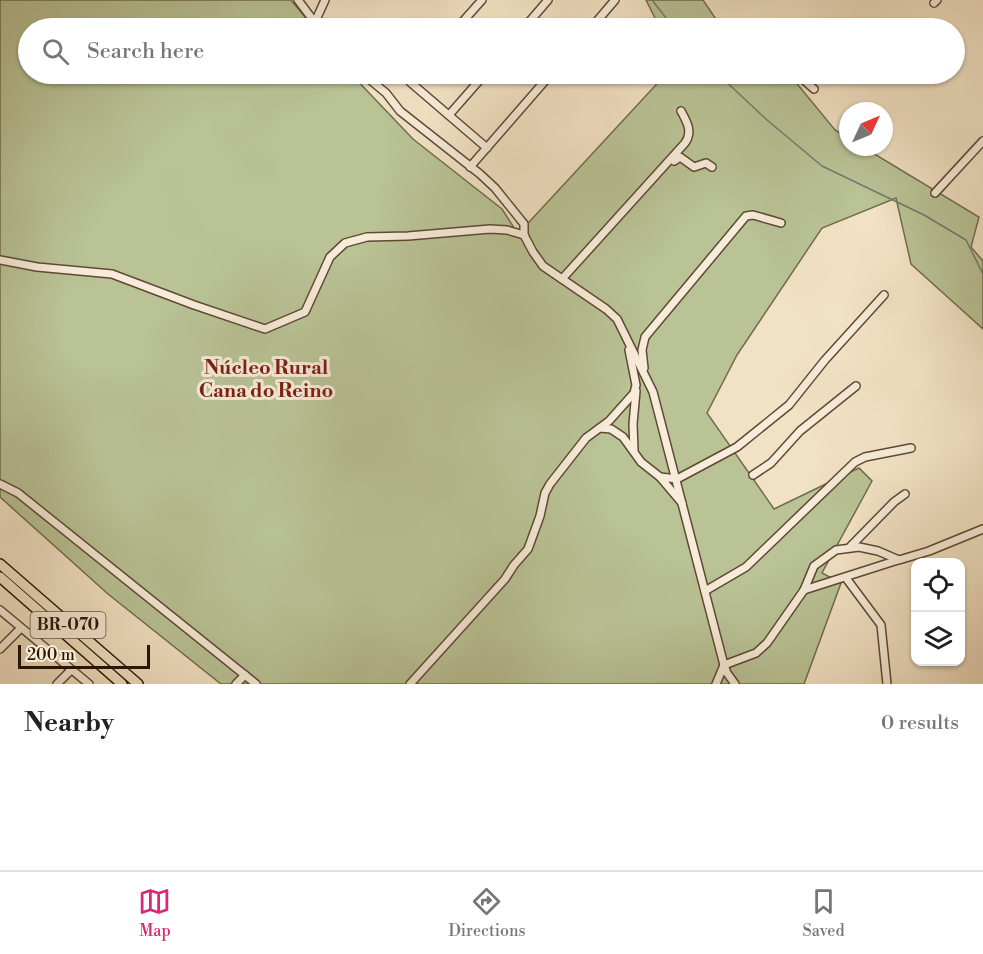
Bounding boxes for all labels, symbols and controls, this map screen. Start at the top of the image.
search box [18,18,965,84]
icon: search [39,35,72,68]
text: Search here [87,38,204,65]
north arrow [839,102,893,156]
district label: Núcleo Rural Cana do Reino [199,356,333,404]
map controls [911,558,965,666]
button: locate [911,558,965,612]
road number: BR-070 [31,612,106,638]
button: layers [911,612,965,666]
scale bar [18,642,150,670]
text: 200 m [27,645,75,665]
text: Nearby [24,707,114,739]
text: 0 results [881,711,959,736]
tab: Map [138,885,171,941]
tab: Directions [448,885,526,941]
tab: Saved [802,885,845,941]

